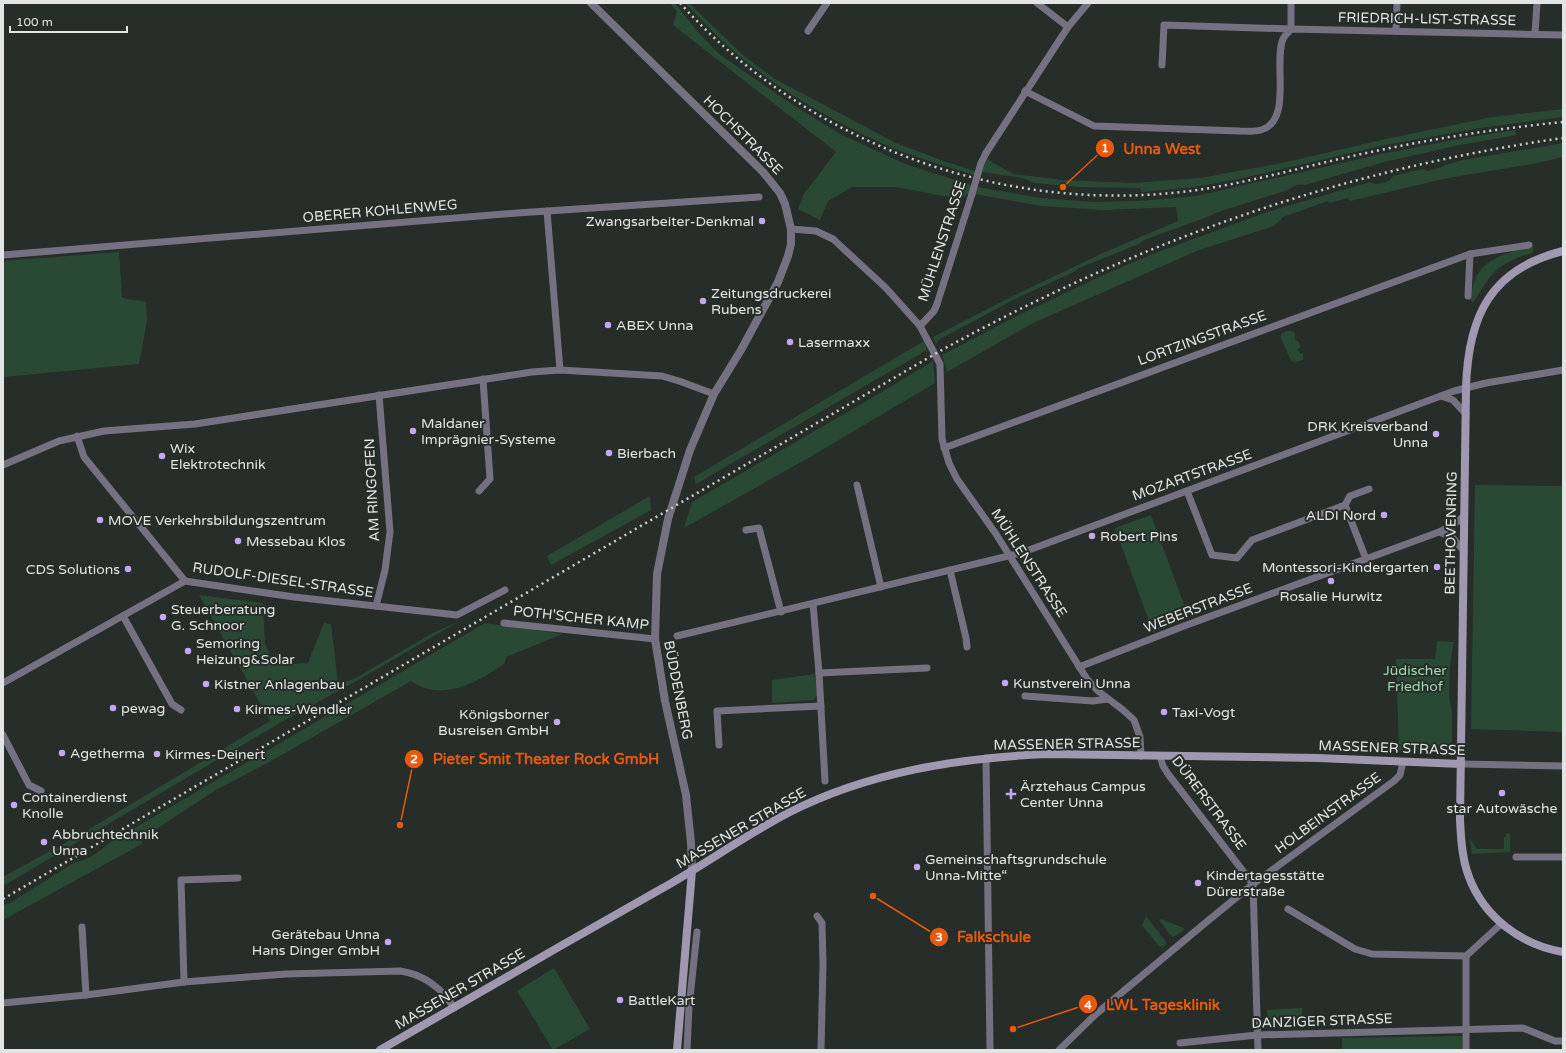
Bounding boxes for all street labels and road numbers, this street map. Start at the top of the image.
street label: FRIEDRICH-LIST-STRASSE [1338,9,1516,29]
street label: HOCHSTRASSE [700,92,786,178]
street label: MÜHLENSTRASSE [914,178,970,304]
street label: OBERER KOHLENWEG [302,196,458,226]
street label: LORTZINGSTRASSE [1135,307,1269,369]
street label: AM RINGOFEN [361,438,383,542]
street label: MOZARTSTRASSE [1130,445,1254,505]
street label: BEETHOVENRING [1441,471,1461,595]
street label: MÜHLENSTRASSE [988,505,1071,621]
street label: RUDOLF-DIESEL-STRASSE [191,559,375,601]
street label: WEBERSTRASSE [1141,579,1255,637]
street label: POTH'SCHER KAMP [512,602,650,634]
street label: BÜDDENBERG [660,639,696,741]
street label: MASSENER STRASSE [993,734,1141,754]
street label: MASSENER STRASSE [1318,737,1466,759]
street label: DÜRERSTRASSE [1168,753,1250,853]
street label: HOLBEINSTRASSE [1272,769,1384,857]
street label: MASSENER STRASSE [673,784,809,872]
street label: MASSENER STRASSE [392,945,528,1033]
street label: DANZIGER STRASSE [1251,1010,1393,1032]

